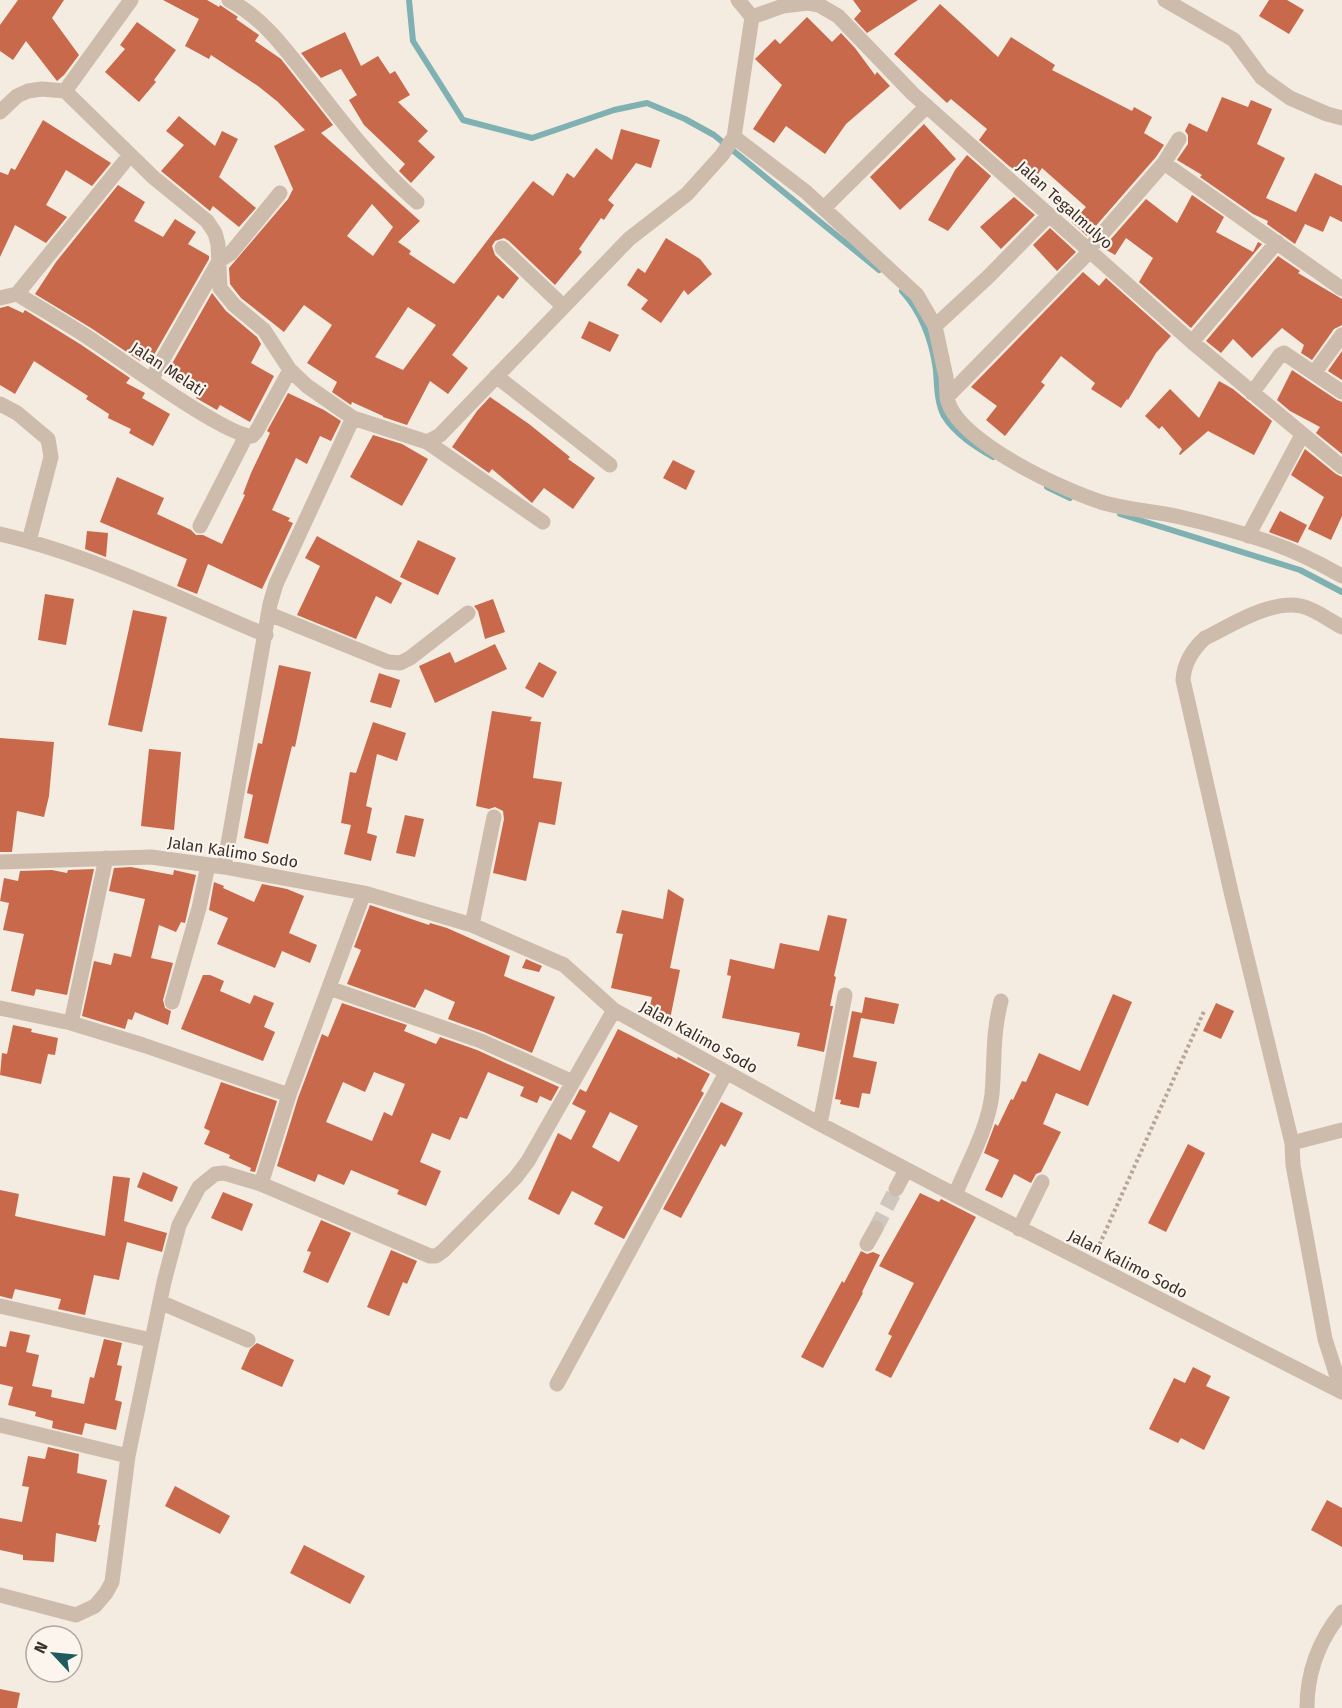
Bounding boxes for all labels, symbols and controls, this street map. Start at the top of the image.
street label: Jalan Tegalmulyo [1013,157,1117,253]
street label: Jalan Melati [127,338,209,400]
street label: Jalan Kalimo Sodo [166,832,300,872]
street label: Jalan Kalimo Sodo [637,997,761,1077]
street label: Jalan Kalimo Sodo [1065,1226,1191,1302]
north arrow [24,1624,84,1684]
text: N [30,1639,52,1657]

